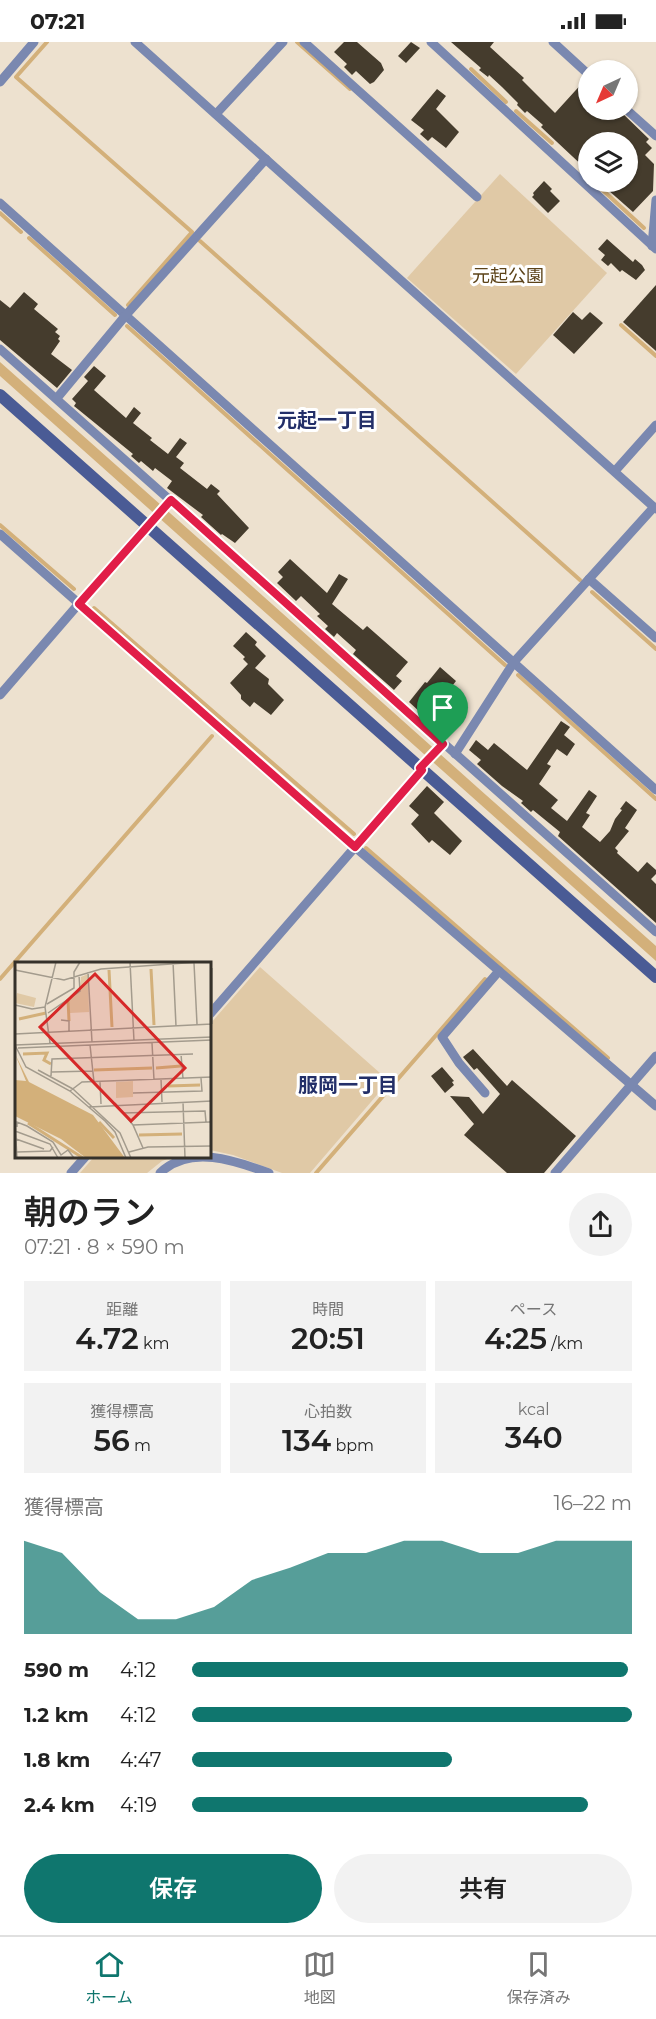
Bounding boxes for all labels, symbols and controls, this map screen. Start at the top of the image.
text: 07:21 [30,8,85,35]
north arrow [578,60,638,120]
map controls [578,60,638,192]
button: layers [578,132,638,192]
park label: 元起公園 [472,265,544,287]
district label: 元起一丁目 [277,408,377,432]
pin [417,682,468,744]
icon: arrive [426,691,459,724]
inset map [15,962,212,1158]
district label: 服岡一丁目 [298,1073,398,1097]
text: 朝のラン [24,1192,156,1232]
button: share [569,1193,632,1256]
text: 07:21 · 8 × 590 m [24,1235,185,1259]
text: 距離 [106,1300,138,1319]
text: 時間 [312,1300,344,1319]
text: ペース [510,1300,557,1319]
text: 4.72 [75,1320,139,1357]
text: 20:51 [291,1320,365,1357]
text: 4:25 [484,1320,547,1357]
text: km [139,1334,169,1353]
text: /km [547,1334,583,1353]
text: kcal [518,1400,550,1419]
text: 獲得標高 [90,1402,154,1421]
text: 心拍数 [304,1402,352,1421]
text: 340 [505,1419,563,1456]
text: 56 [94,1422,130,1459]
text: 134 [282,1422,331,1459]
text: m [130,1436,151,1455]
text: bpm [331,1436,374,1455]
text: 16–22 m [554,1491,632,1515]
text: 獲得標高 [24,1495,104,1519]
text: 590 m [24,1658,89,1682]
text: 4:12 [120,1658,156,1682]
text: 1.2 km [24,1703,89,1727]
text: 4:12 [120,1703,156,1727]
text: 1.8 km [24,1748,90,1772]
text: 4:47 [120,1748,162,1772]
text: 2.4 km [24,1793,95,1817]
text: 4:19 [120,1793,157,1817]
button: 保存 [24,1854,322,1923]
button: 共有 [334,1854,632,1923]
tab: ホーム [85,1948,133,2008]
tab: 地図 [303,1948,336,2008]
tab: 保存済み [507,1948,571,2008]

